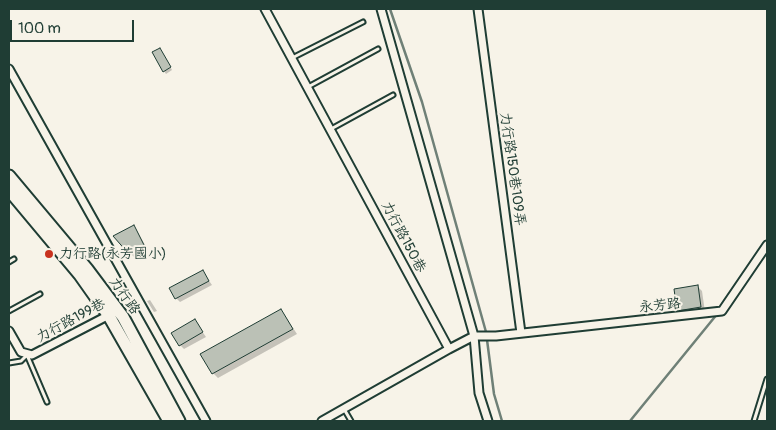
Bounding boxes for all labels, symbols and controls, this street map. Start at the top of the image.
scale bar [12,10,136,42]
text: 100 m [18,19,61,38]
street label: 力行路150巷109弄 [496,111,528,227]
street label: 力行路150巷 [377,198,429,276]
place label: 力行路(永芳國小) [59,246,166,262]
marker: 力行路(永芳國小) [43,248,55,260]
street label: 力行路 [105,274,143,318]
street label: 永芳路 [638,295,682,317]
street label: 力行路199巷 [34,296,108,346]

